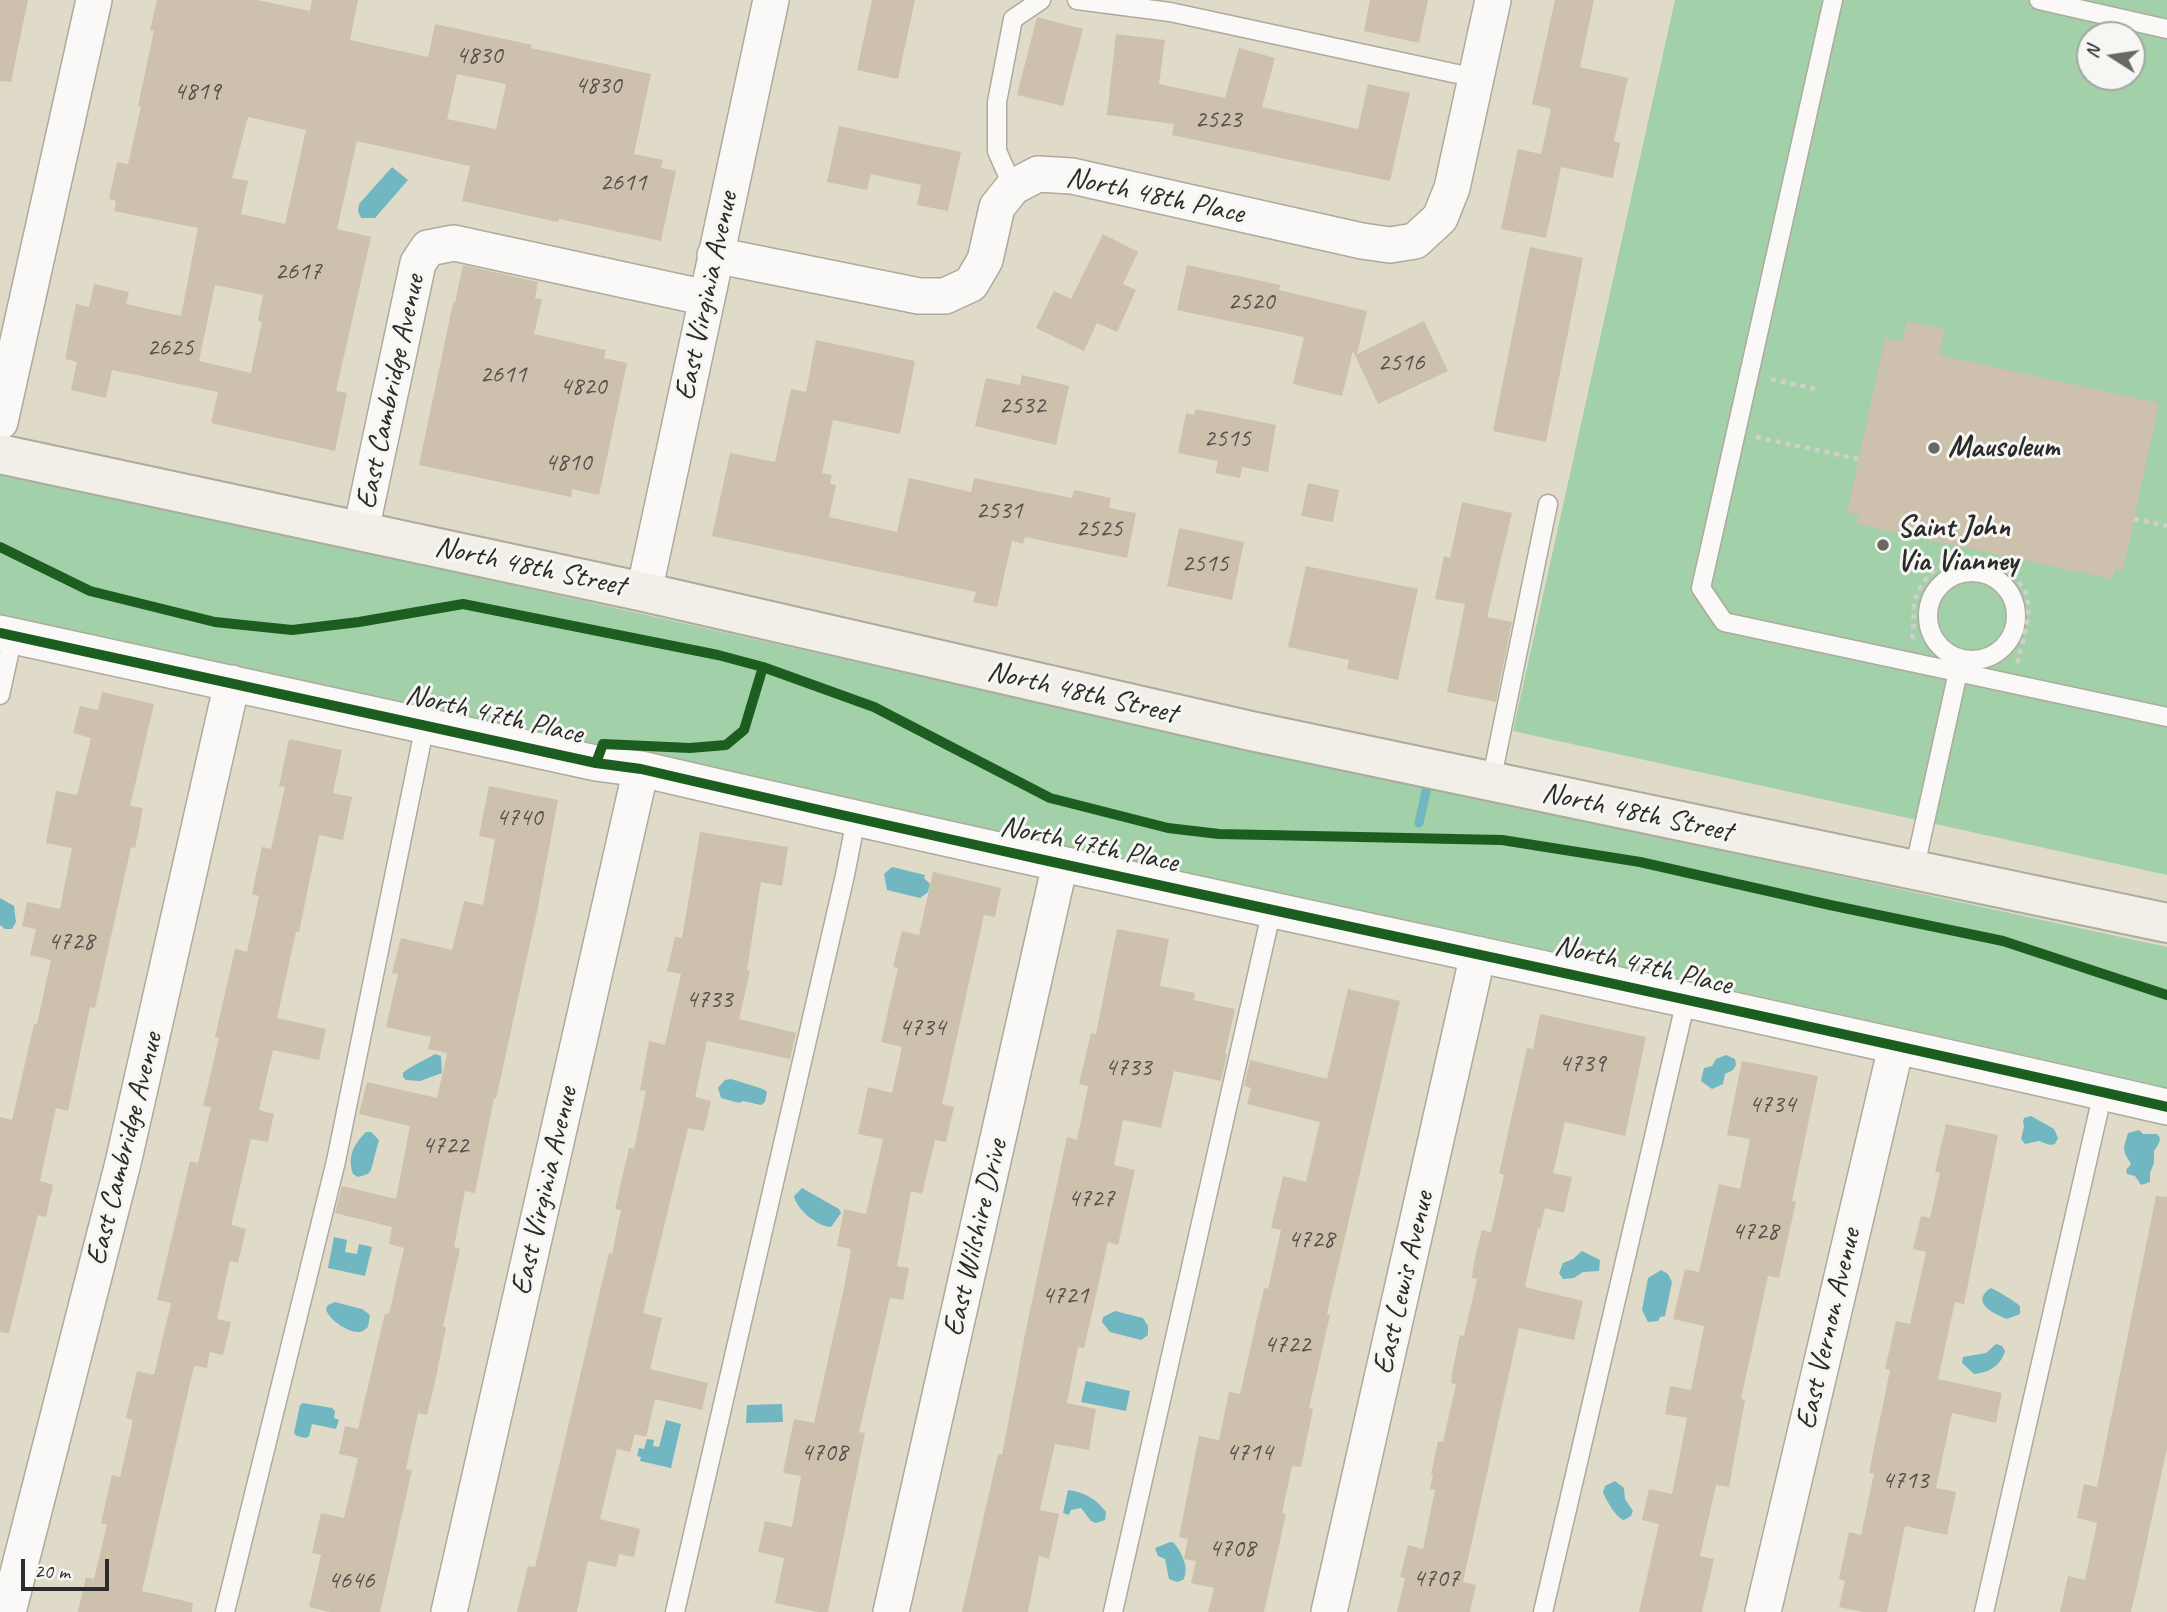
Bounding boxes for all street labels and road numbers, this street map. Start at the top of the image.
street label: North 48th Place [1063,160,1247,232]
street label: East Virginia Avenue [667,188,747,404]
street label: East Cambridge Avenue [349,272,433,512]
street label: North 48th Street [432,529,628,605]
street label: North 48th Street [984,654,1180,732]
street label: North 47th Place [402,677,586,753]
street label: North 48th Street [1539,775,1735,851]
street label: North 47th Place [997,809,1181,881]
street label: North 47th Place [1551,928,1735,1004]
street label: East Cambridge Avenue [79,1029,171,1269]
street label: East Virginia Avenue [504,1084,586,1298]
street label: East Wilshire Drive [936,1136,1016,1340]
street label: East Lewis Avenue [1365,1188,1443,1378]
street label: East Vernon Avenue [1788,1225,1870,1433]

